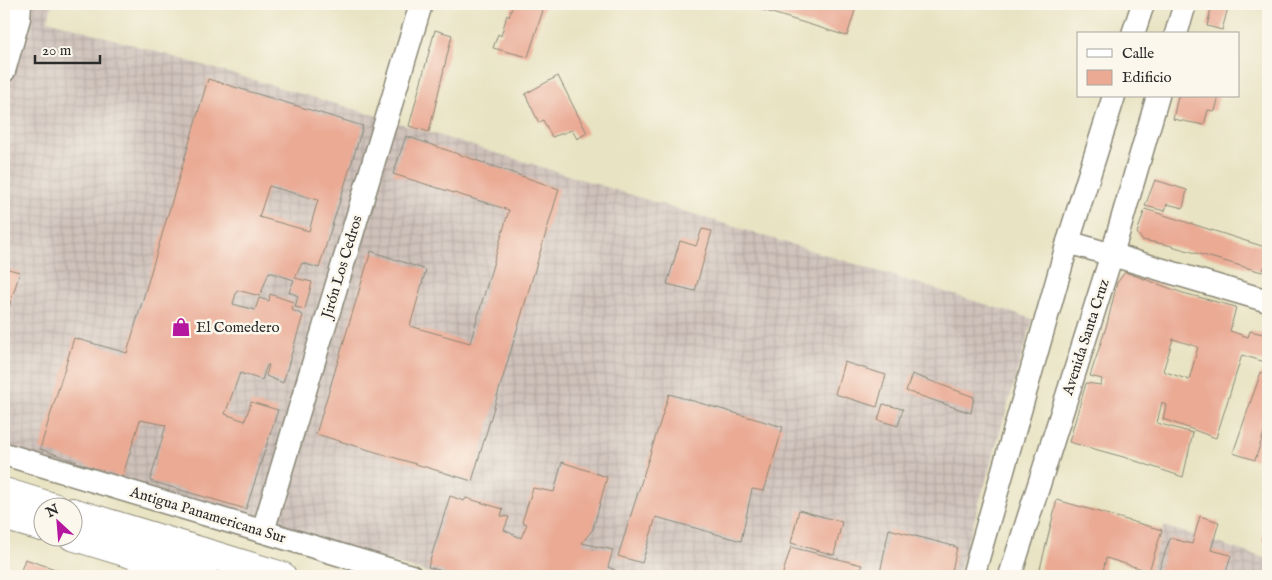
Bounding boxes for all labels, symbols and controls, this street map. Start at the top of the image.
scale bar [35,32,100,64]
legend [1077,32,1240,98]
text: 20 m [42,41,72,60]
text: Calle [1122,44,1154,63]
text: Edificio [1122,68,1172,87]
street label: Jirón Los Cedros [317,213,367,323]
street label: Avenida Santa Cruz [1058,277,1114,398]
shop icon: El Comedero [170,316,192,338]
place label: El Comedero [196,318,279,337]
street label: Antigua Panamericana Sur [127,482,289,548]
north arrow [32,498,82,548]
text: N [42,500,62,522]

